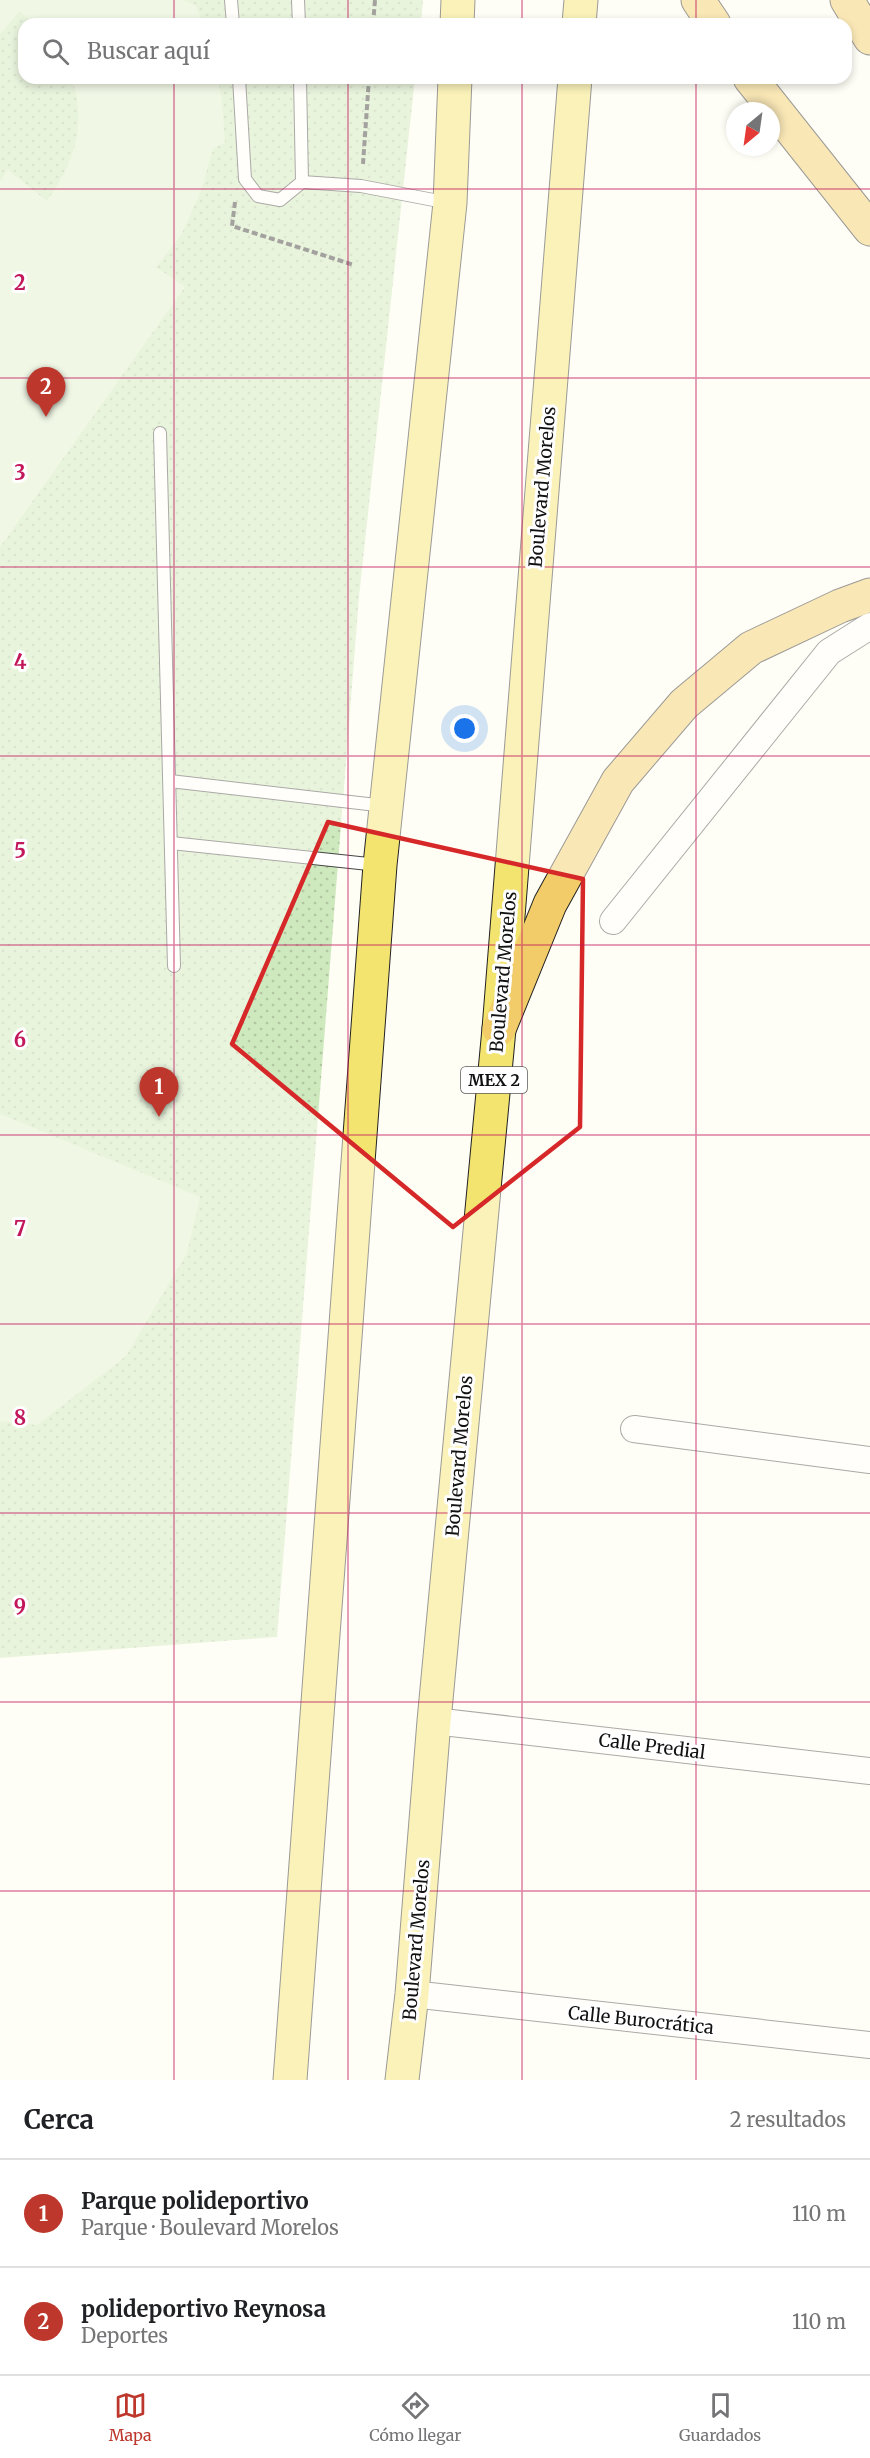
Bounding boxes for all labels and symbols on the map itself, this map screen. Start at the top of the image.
north arrow [726,102,780,156]
text: 2 [14,270,26,295]
pin: 2 [26,368,66,417]
street label: Boulevard Morelos [523,405,561,569]
text: 3 [14,460,26,485]
text: 4 [14,649,27,674]
your location [450,714,479,743]
text: 5 [14,838,26,863]
street label: Boulevard Morelos [484,890,522,1054]
text: 6 [14,1027,26,1052]
road number: MEX 2 [461,1067,527,1093]
pin: 1 [140,1068,178,1117]
text: 7 [14,1216,26,1241]
street label: Boulevard Morelos [440,1374,478,1538]
text: 8 [14,1405,26,1430]
text: 9 [14,1594,26,1619]
street label: Calle Predial [597,1728,707,1764]
street label: Boulevard Morelos [397,1858,435,2022]
street label: Calle Burocrática [567,2001,715,2039]

